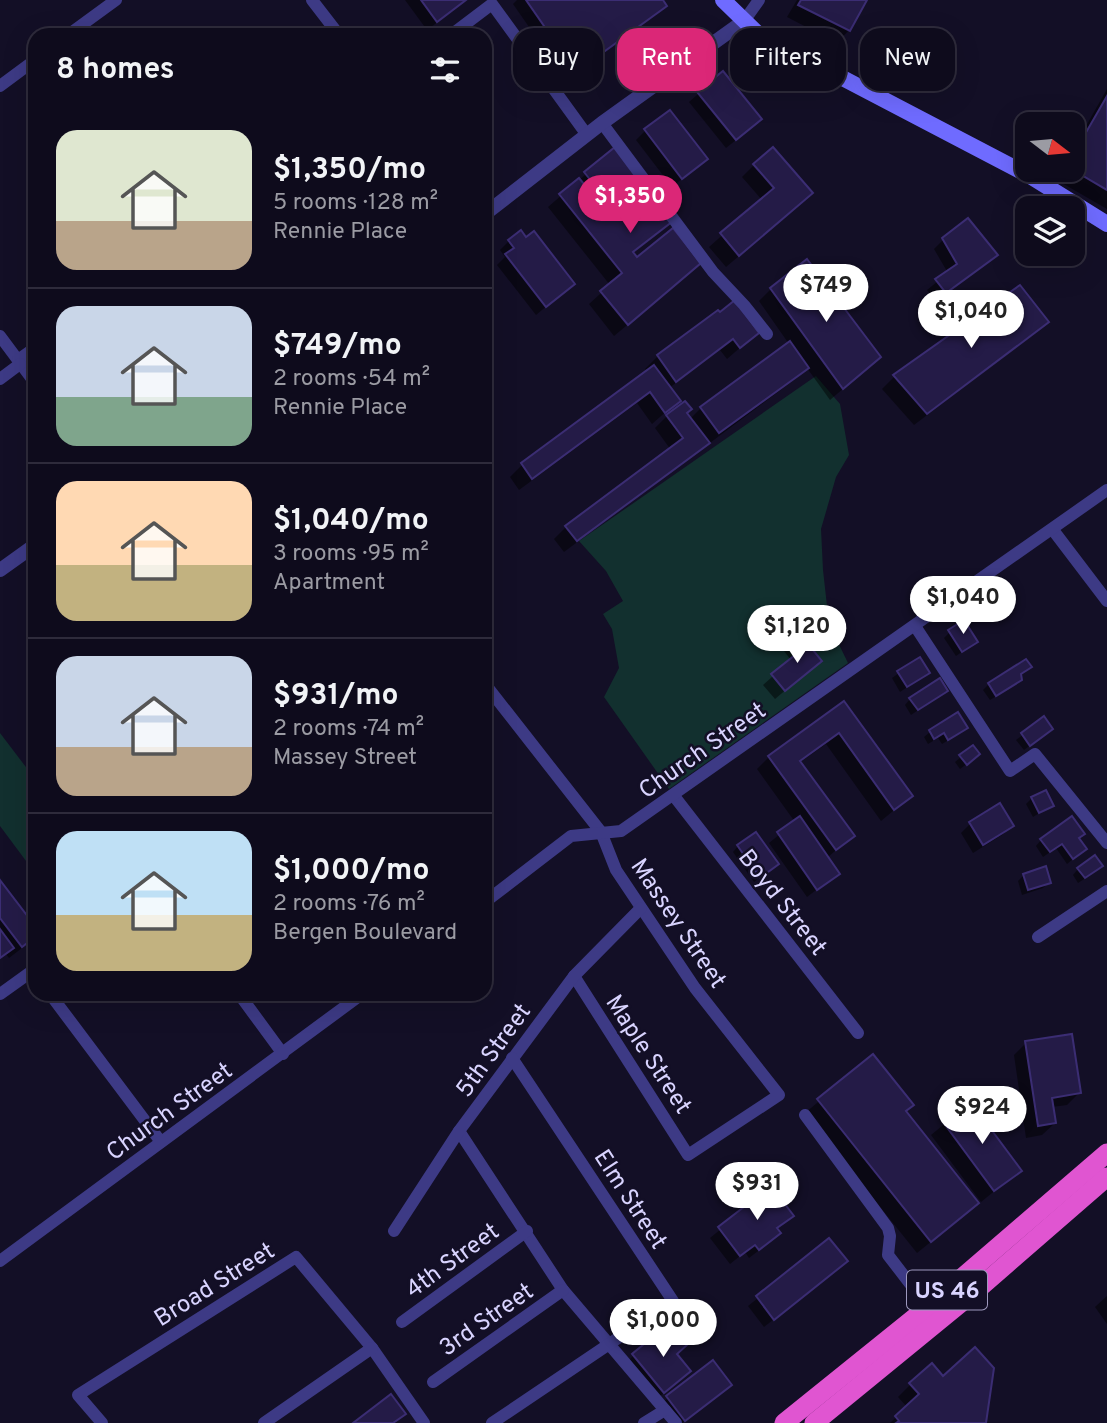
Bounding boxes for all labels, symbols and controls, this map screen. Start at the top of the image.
chip: Buy [513,28,603,91]
chip: Rent [617,28,716,91]
chip: Filters [730,28,846,91]
chip: New [860,28,955,91]
icon: filters [426,51,464,89]
text: 8 homes [56,52,175,89]
north arrow [1015,112,1085,182]
map controls [1015,112,1085,266]
text: $1,350/mo [273,152,426,189]
icon: home [112,158,196,242]
pin: $1,350 [573,176,687,235]
text: $1,350 [594,183,666,212]
text: 5 rooms · 128 m² [273,189,438,218]
button: layers [1015,196,1085,266]
text: Rennie Place [273,218,407,247]
pin: $749 [785,264,867,324]
text: $749 [799,272,853,301]
pin: $1,040 [914,290,1028,350]
text: $1,040 [934,298,1008,327]
text: $749/mo [273,328,402,365]
icon: home [112,334,196,418]
text: 2 rooms · 54 m² [273,365,430,394]
text: Rennie Place [273,394,407,423]
text: $1,040/mo [273,503,429,540]
icon: home [112,509,196,593]
text: 3 rooms · 95 m² [273,540,429,569]
text: Apartment [273,569,385,598]
pin: $1,040 [906,576,1020,636]
text: $1,040 [926,584,1000,613]
pin: $1,120 [740,606,854,665]
text: $1,120 [763,613,831,642]
text: $931/mo [273,678,399,715]
icon: home [112,684,196,768]
street label: Church Street [634,697,773,807]
text: 2 rooms · 74 m² [273,715,424,744]
text: Massey Street [273,744,417,773]
street label: Boyd Street [731,844,832,963]
text: $1,000/mo [273,853,429,890]
street label: Massey Street [623,853,732,995]
icon: home [112,859,196,943]
text: 2 rooms · 76 m² [273,890,425,919]
text: Bergen Boulevard [273,919,457,948]
street label: Maple Street [598,990,697,1120]
street label: 5th Street [451,998,539,1104]
street label: Church Street [101,1057,239,1168]
pin: $924 [941,1086,1023,1146]
text: $924 [954,1094,1010,1123]
street label: Elm Street [586,1145,673,1256]
pin: $931 [716,1162,798,1222]
text: $931 [732,1170,782,1199]
street label: 4th Street [400,1218,506,1306]
street label: Broad Street [149,1237,281,1335]
road number: US 46 [907,1270,987,1310]
street label: 3rd Street [434,1277,540,1364]
pin: $1,000 [606,1300,720,1359]
text: $1,000 [626,1307,700,1336]

